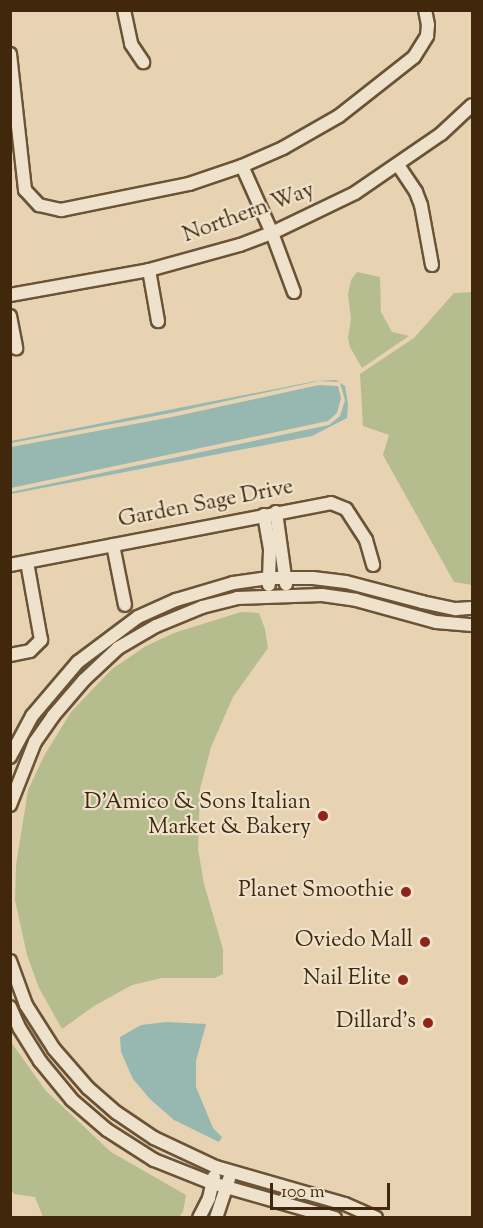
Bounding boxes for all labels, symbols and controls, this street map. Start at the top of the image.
street label: Northern Way [180,178,318,250]
street label: Garden Sage Drive [116,475,296,535]
place label: D’Amico & Sons Italian Market & Bakery [84,790,311,842]
marker: D’Amico & Sons Italian Market & Bakery [316,809,330,823]
place label: Planet Smoothie [238,879,394,905]
marker: Planet Smoothie [399,885,413,899]
place label: Oviedo Mall [295,929,413,955]
marker: Oviedo Mall [418,935,432,949]
place label: Nail Elite [303,967,391,993]
marker: Nail Elite [396,973,410,987]
place label: Dillard's [336,1010,416,1036]
marker: Dillard's [421,1016,435,1030]
scale bar [273,1171,393,1209]
text: 100 m [281,1180,325,1206]

